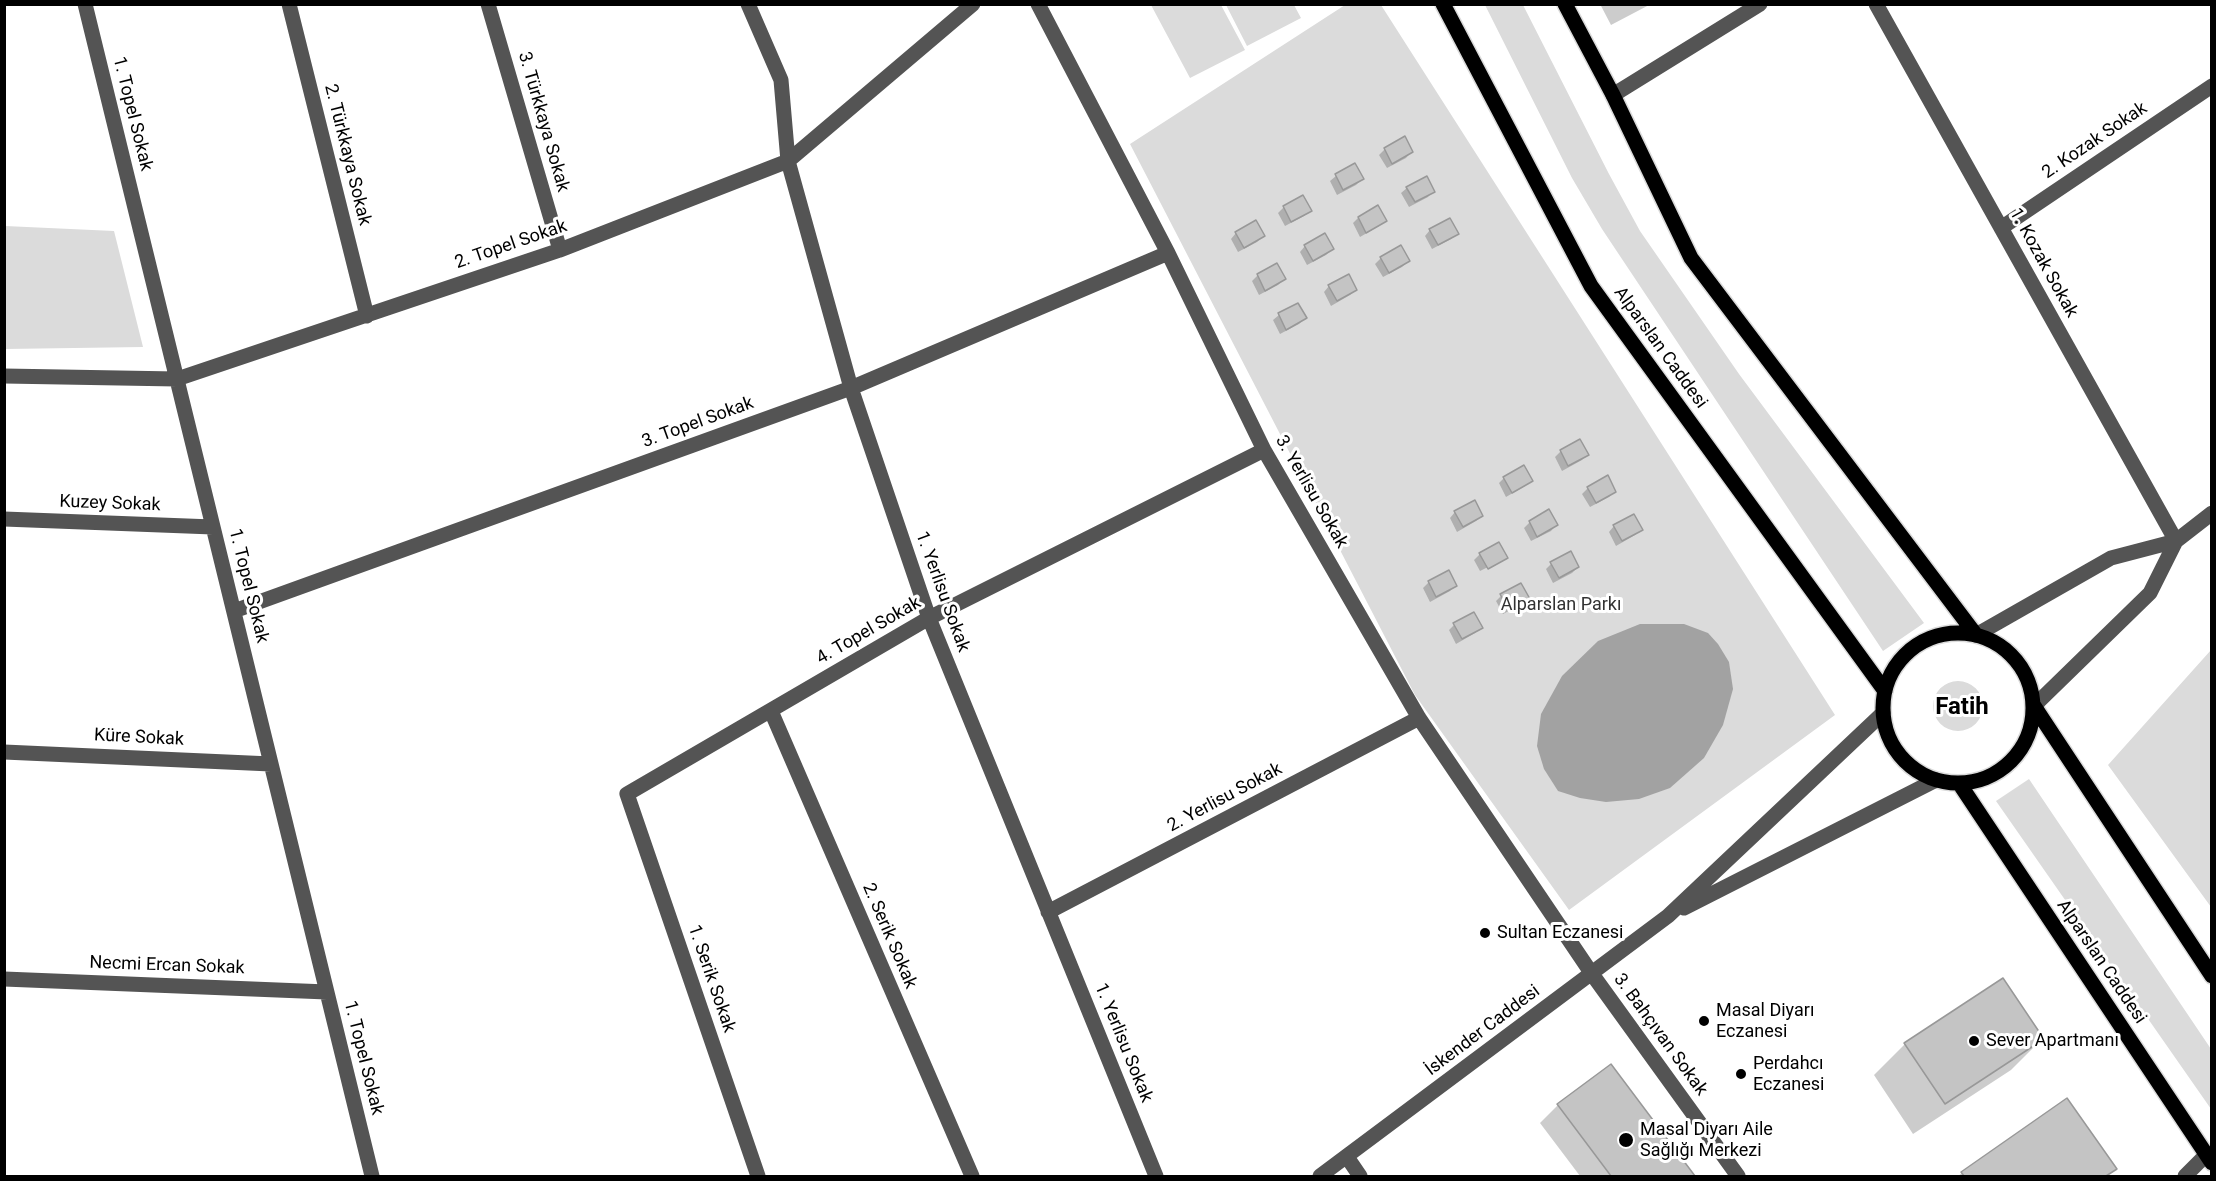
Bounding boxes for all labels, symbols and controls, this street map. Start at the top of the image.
street label: 3. Türkkaya Sokak [513,49,573,195]
street label: 1. Topel Sokak [107,55,157,173]
street label: 2. Türkkaya Sokak [319,82,375,228]
street label: 2. Kozak Sokak [2038,98,2152,184]
street label: 1. Kozak Sokak [2004,204,2082,322]
street label: 2. Topel Sokak [452,216,570,274]
street label: Alparslan Caddesi [1609,283,1711,413]
street label: 3. Topel Sokak [639,393,757,453]
street label: 3. Yerlisu Sokak [1270,432,1352,552]
street label: Kuzey Sokak [59,491,161,517]
street label: 1. Topel Sokak [223,527,273,645]
street label: 1. Yerlisu Sokak [910,529,974,655]
street label: 4. Topel Sokak [813,592,925,670]
park label: Alparslan Parkı [1501,594,1621,616]
district label: Fatih [1935,694,1989,722]
street label: Küre Sokak [94,725,184,751]
street label: 2. Yerlisu Sokak [1164,759,1286,837]
street label: 2. Serik Sokak [857,880,921,992]
street label: Alparslan Caddesi [2052,896,2150,1028]
street label: 1. Serik Sokak [682,922,740,1036]
place label: Sultan Eczanesi [1497,922,1623,944]
marker: Sultan Eczanesi [1478,926,1492,940]
street label: Necmi Ercan Sokak [89,952,245,980]
street label: 3. Bahçıvan Sokak [1608,970,1712,1100]
street label: 1. Yerlisu Sokak [1089,980,1157,1106]
street label: İskender Caddesi [1421,981,1545,1081]
street label: 1. Topel Sokak [338,999,388,1117]
place label: Masal Diyarı Eczanesi [1716,1000,1814,1042]
marker: Masal Diyarı Eczanesi [1697,1014,1711,1028]
place label: Sever Apartmanı [1986,1030,2119,1052]
marker: Sever Apartmanı [1967,1034,1981,1048]
place label: Perdahcı Eczanesi [1753,1053,1824,1096]
marker: Perdahcı Eczanesi [1734,1067,1748,1081]
place label: Masal Diyarı Aile Sağlığı Merkezi [1640,1119,1773,1162]
marker: Masal Diyarı Aile Sağlığı Merkezi [1617,1131,1635,1149]

